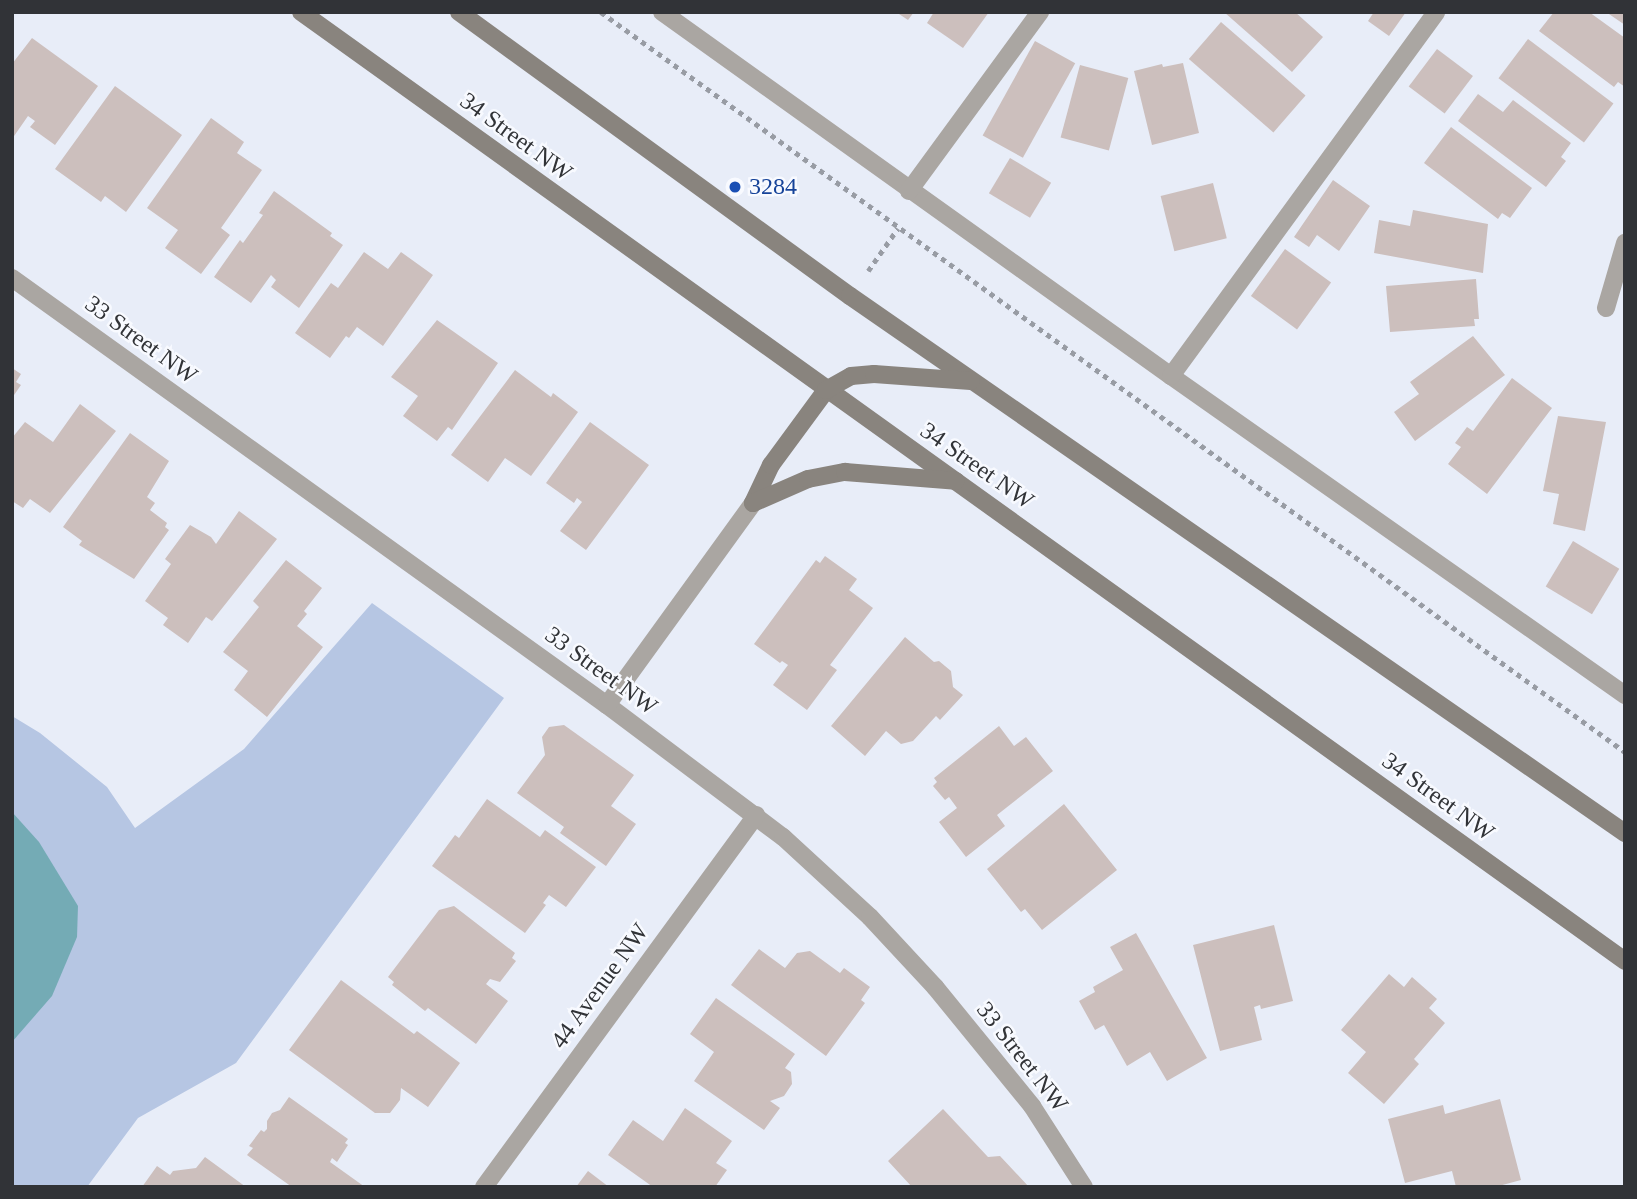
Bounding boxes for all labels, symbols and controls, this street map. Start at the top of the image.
street label: 34 Street NW [454,87,578,187]
place label: 3284 [749,173,797,201]
marker: 3284 [727,179,743,195]
street label: 33 Street NW [79,290,203,390]
street label: 34 Street NW [915,416,1039,516]
street label: 33 Street NW [539,621,663,721]
street label: 34 Street NW [1376,747,1500,847]
street label: 44 Avenue NW [545,917,655,1055]
street label: 33 Street NW [970,996,1074,1118]

